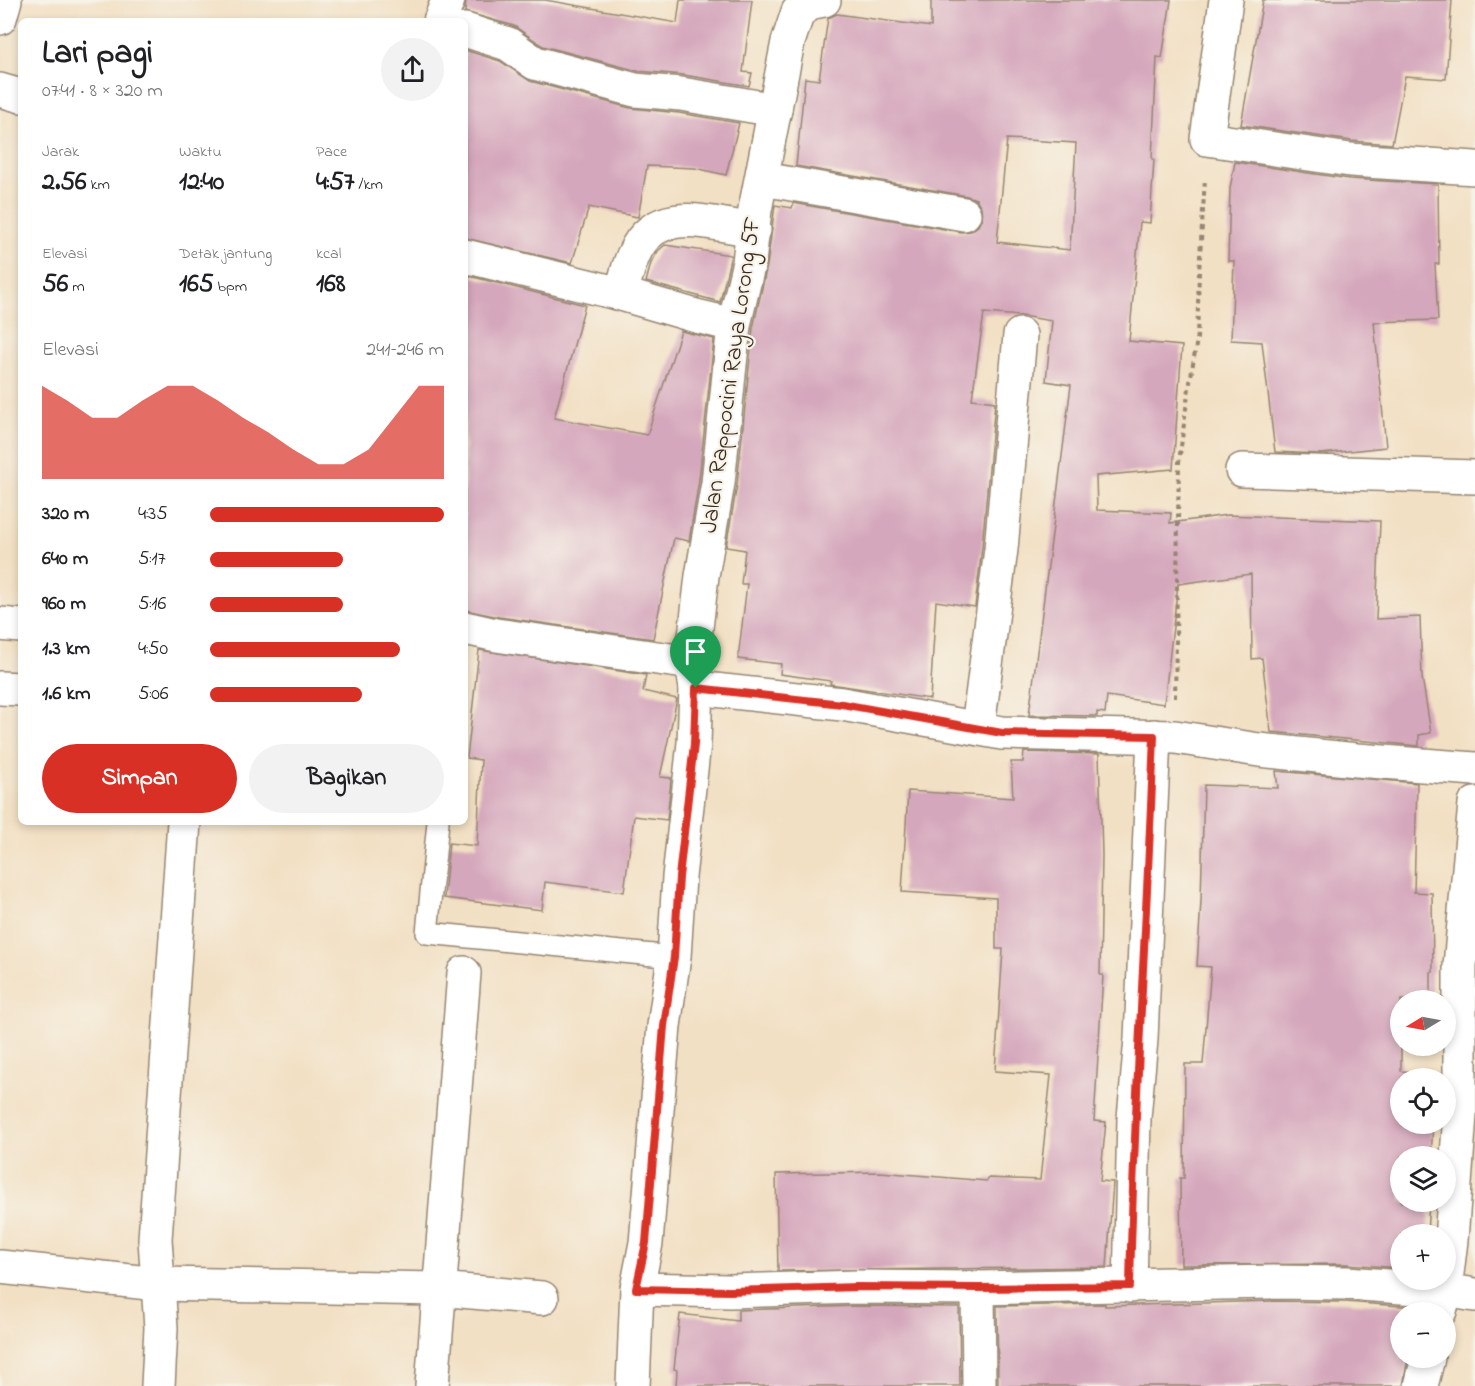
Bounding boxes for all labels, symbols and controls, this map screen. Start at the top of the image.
text: Lari pagi [42,30,153,78]
button: share [381,38,444,101]
text: 07:41 · 8 × 320 m [42,77,163,106]
text: Jarak [42,140,79,164]
text: Waktu [179,140,222,164]
text: Pace [316,140,347,164]
text: 2.56 [42,164,87,202]
text: 12:40 [179,164,224,202]
text: 4:57 [316,164,355,202]
text: km [87,173,110,197]
text: /km [355,173,383,197]
street label: Jalan Rappocini Raya Lorong 5F [692,214,773,536]
text: Elevasi [42,242,87,266]
text: Detak jantung [179,242,272,266]
text: kcal [316,242,341,266]
text: 56 [42,266,68,304]
text: 165 [179,266,214,304]
text: 168 [316,266,345,304]
text: m [68,275,85,299]
text: bpm [214,275,247,299]
text: Elevasi [42,336,99,365]
text: 241–246 m [366,336,444,365]
text: 320 m [42,500,89,529]
text: 4:35 [138,500,168,529]
text: 640 m [42,545,88,574]
text: 5:17 [138,545,166,574]
text: 960 m [42,590,86,619]
text: 5:16 [138,590,166,619]
pin [670,626,721,688]
text: 1.3 km [42,635,90,664]
text: 4:50 [138,635,168,664]
icon: arrive [679,635,712,668]
text: 1.6 km [42,680,91,709]
text: 5:06 [138,680,169,709]
button: Simpan [42,744,237,813]
button: Bagikan [249,744,444,813]
north arrow [1390,990,1456,1056]
map controls [1390,990,1456,1368]
button: locate [1390,1068,1456,1134]
button: layers [1390,1146,1456,1212]
button: + [1390,1224,1456,1290]
button: − [1390,1302,1456,1368]

